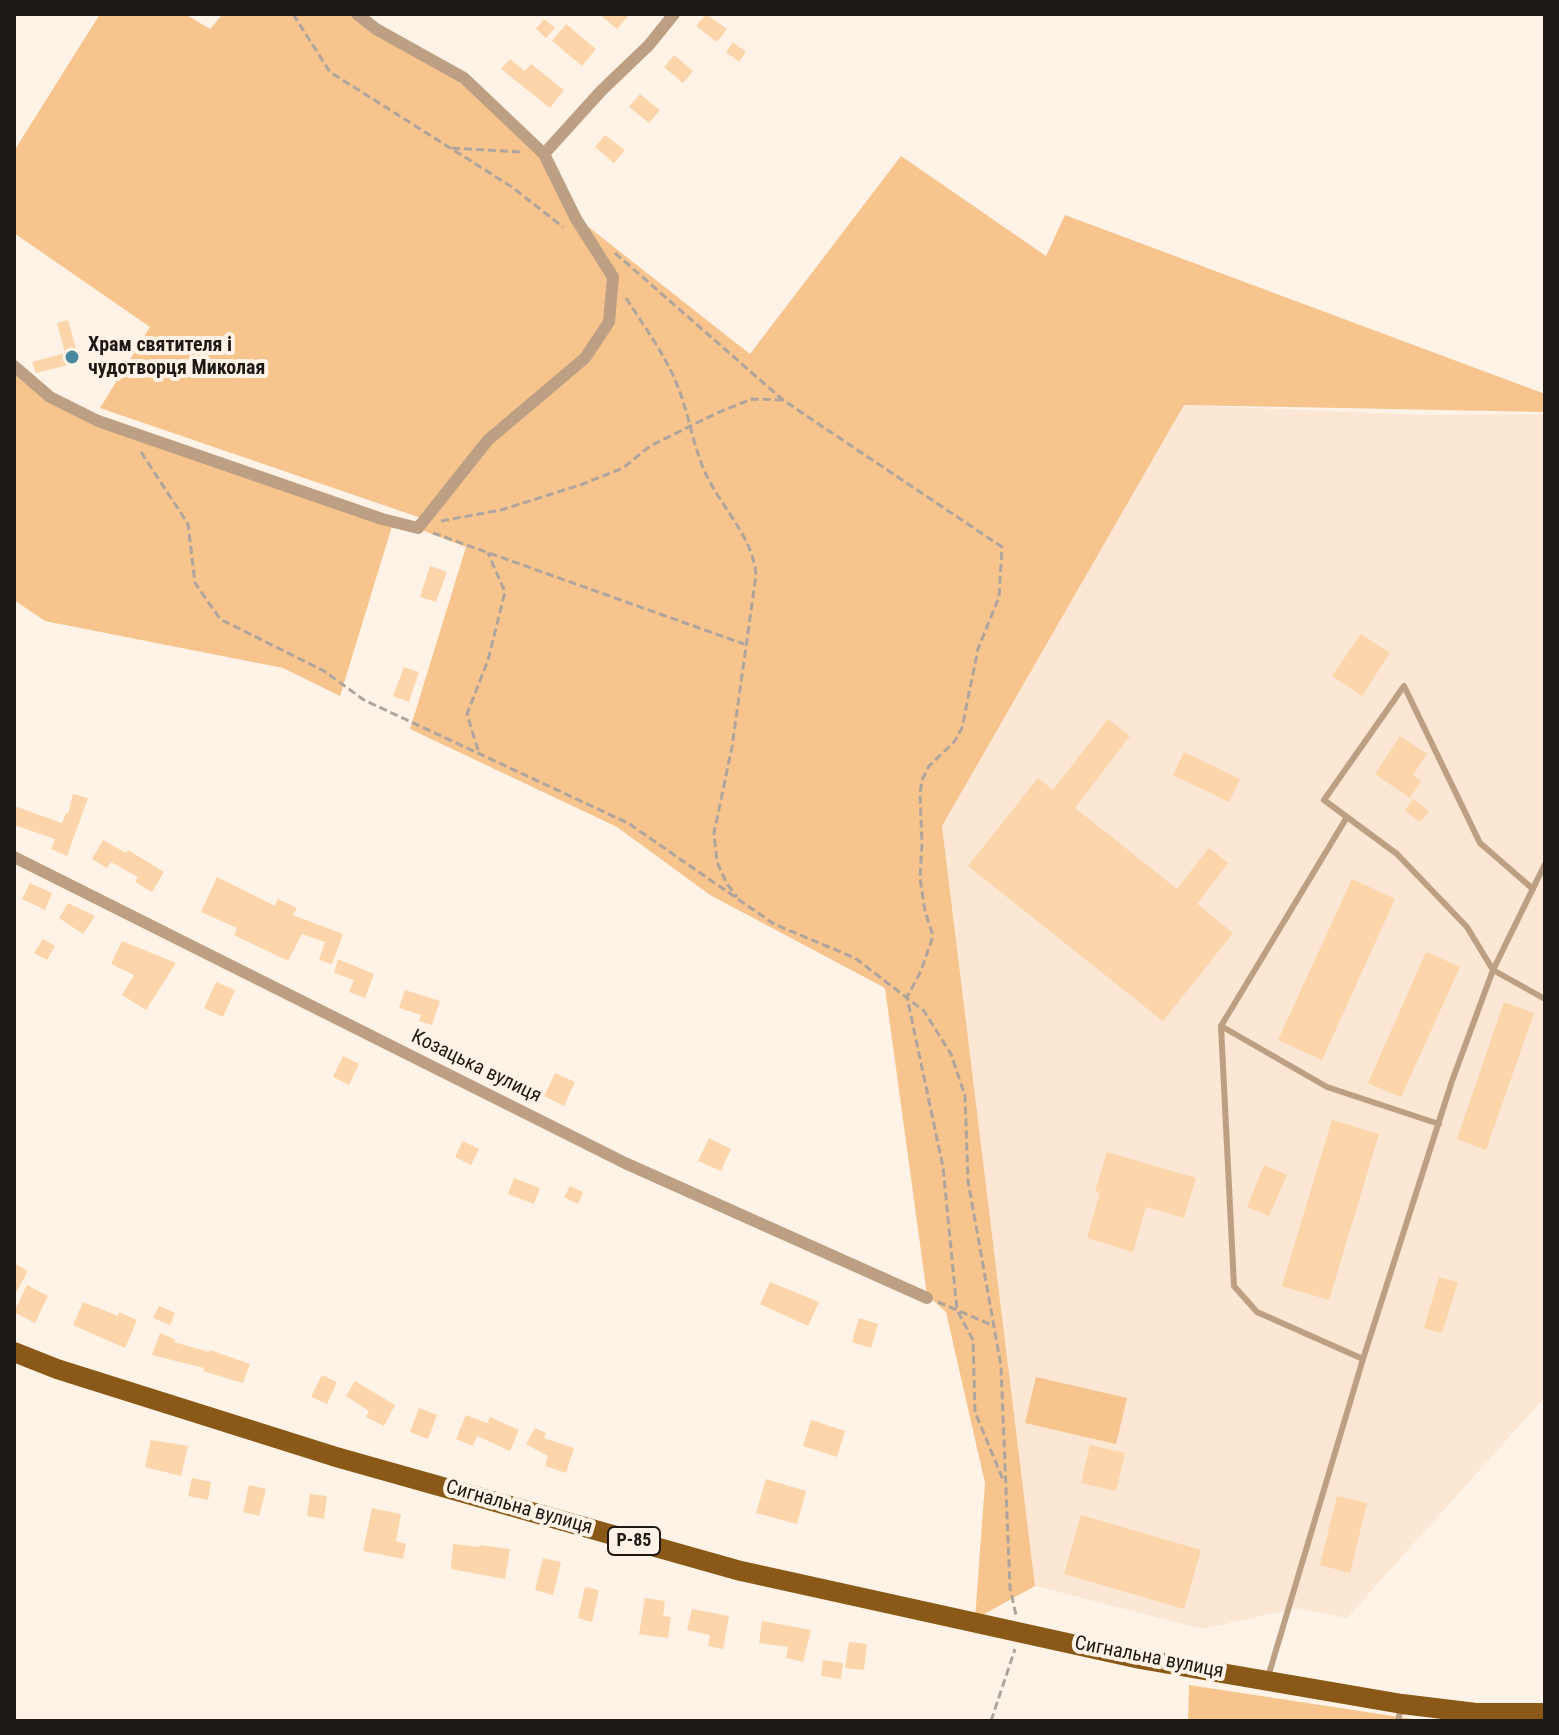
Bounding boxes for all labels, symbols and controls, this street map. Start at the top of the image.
place label: Храм святителя і чудотворця Миколая [88,334,265,381]
marker: Храм святителя і чудотворця Миколая [63,348,81,366]
street label: Козацька вулиця [407,1025,545,1109]
street label: Сигнальна вулиця [443,1476,595,1540]
road number: Р-85 [608,1527,660,1555]
street label: Сигнальна вулиця [1072,1632,1226,1684]

